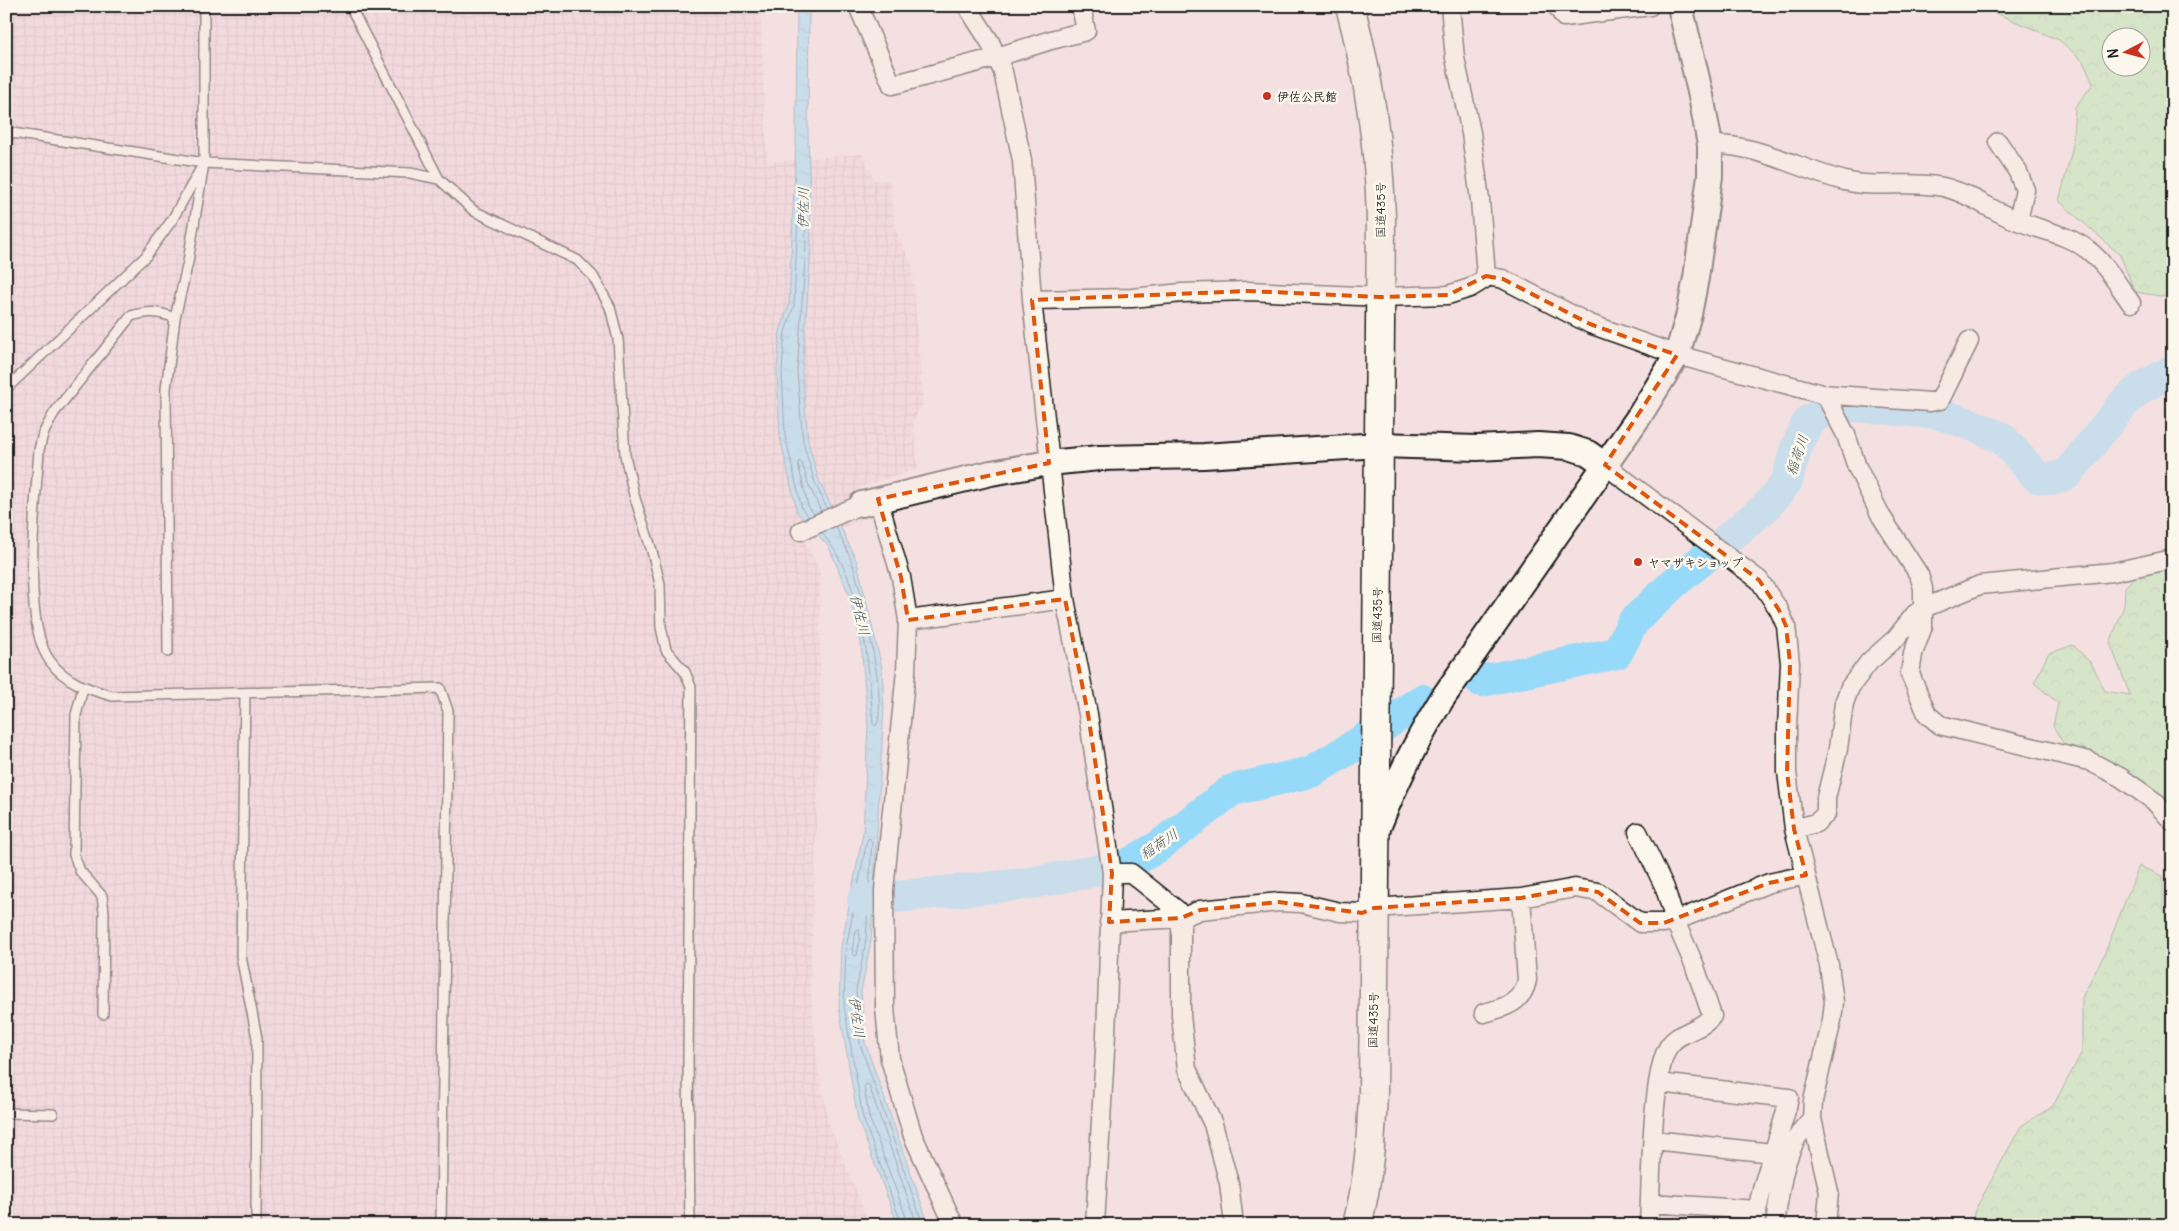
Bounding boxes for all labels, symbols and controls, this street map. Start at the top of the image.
north arrow [2102,28,2152,78]
text: N [2104,48,2123,59]
place label: 伊佐公民館 [1277,89,1337,104]
marker: 伊佐公民館 [1261,90,1273,102]
street label: 国道435号 [1373,182,1388,238]
water label: 伊佐川 [794,187,812,229]
water label: 稲荷川 [1782,432,1812,478]
place label: ヤマザキショップ [1648,555,1743,570]
marker: ヤマザキショップ [1632,556,1644,568]
street label: 国道435号 [1369,587,1385,643]
water label: 伊佐川 [846,592,874,638]
water label: 稲荷川 [1137,825,1181,863]
street label: 国道435号 [1365,992,1381,1048]
water label: 伊佐川 [845,995,869,1039]

